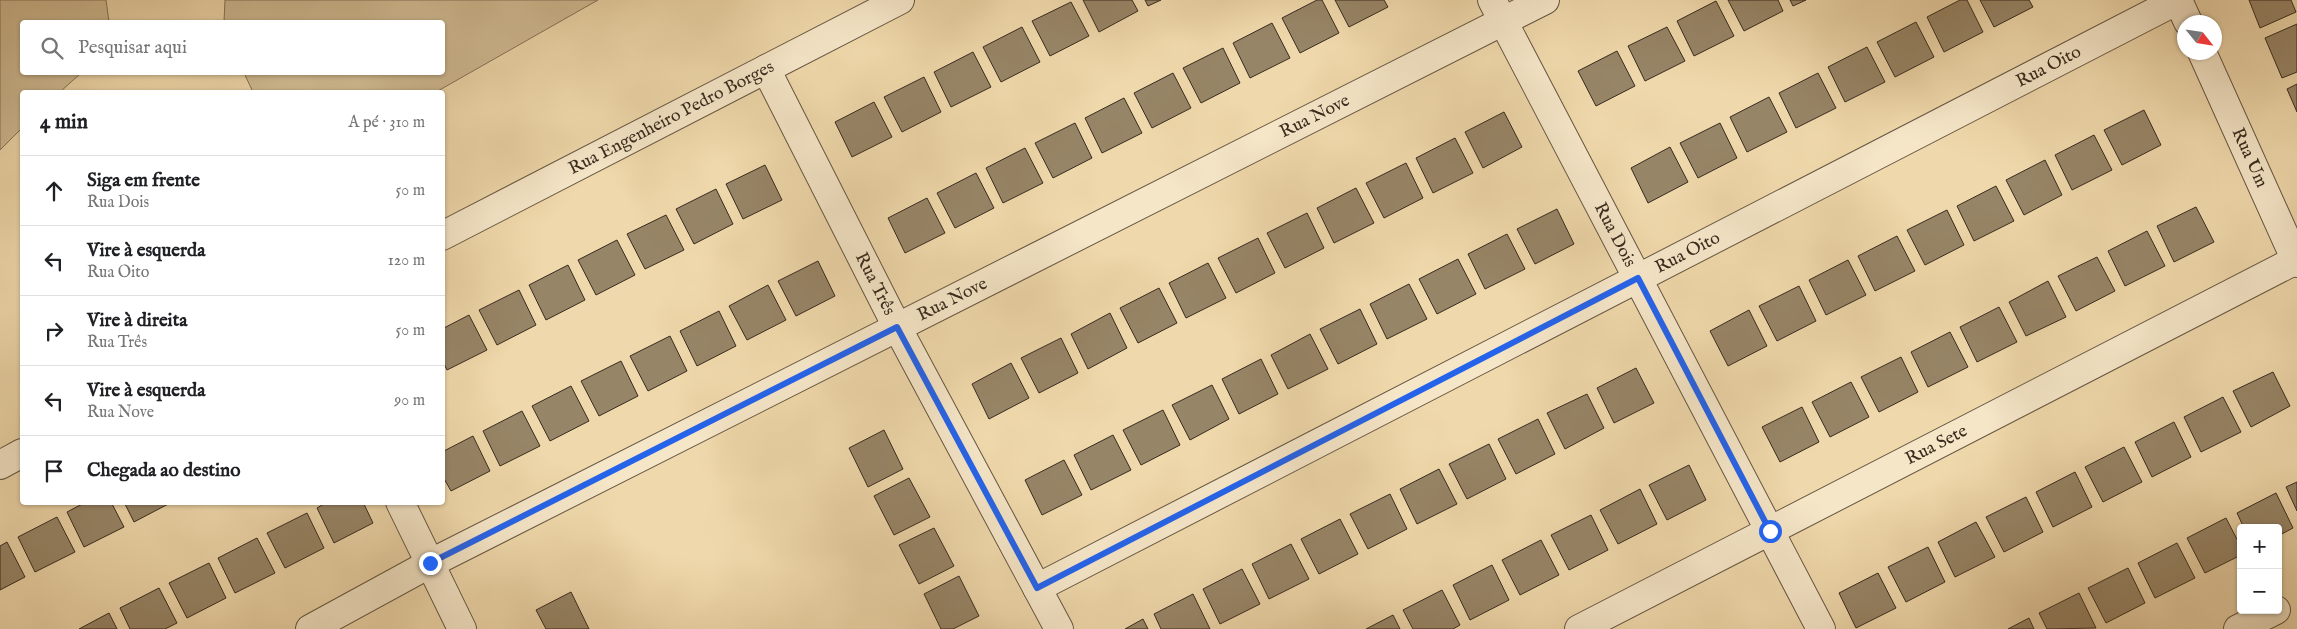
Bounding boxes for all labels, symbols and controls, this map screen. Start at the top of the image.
north arrow [2177,15,2222,60]
search box [20,20,445,75]
icon: search [38,34,66,62]
text: Pesquisar aqui [78,36,187,60]
street label: Rua Oito [2012,40,2085,93]
street label: Rua Engenheiro Pedro Borges [565,55,778,180]
street label: Rua Nove [1276,89,1354,144]
text: 4 min [40,109,88,136]
text: A pé · 310 m [349,113,425,133]
street label: Rua Um [2226,124,2273,191]
text: Siga em frente [87,169,200,193]
icon: ahead [40,177,68,205]
text: 50 m [396,181,425,201]
text: Rua Dois [87,193,149,213]
street label: Rua Dois [1588,199,1641,271]
street label: Rua Oito [1651,226,1724,279]
text: Vire à esquerda [87,239,205,263]
icon: left [40,247,68,275]
street label: Rua Três [850,249,901,319]
text: 120 m [388,251,425,271]
text: Rua Oito [87,263,149,283]
street label: Rua Nove [914,272,991,327]
text: Vire à direita [87,309,187,333]
icon: right [40,317,68,345]
text: 50 m [396,321,425,341]
text: Rua Três [87,333,147,353]
text: Vire à esquerda [87,379,205,403]
icon: left [40,387,68,415]
text: 90 m [394,391,425,411]
text: Rua Nove [87,403,154,423]
street label: Rua Sete [1902,420,1971,471]
icon: arrive [40,457,68,485]
text: Chegada ao destino [87,459,240,483]
route start [1759,520,1782,543]
map controls [2237,524,2282,614]
button: + [2237,524,2282,569]
route end [419,552,442,575]
button: − [2237,569,2282,614]

